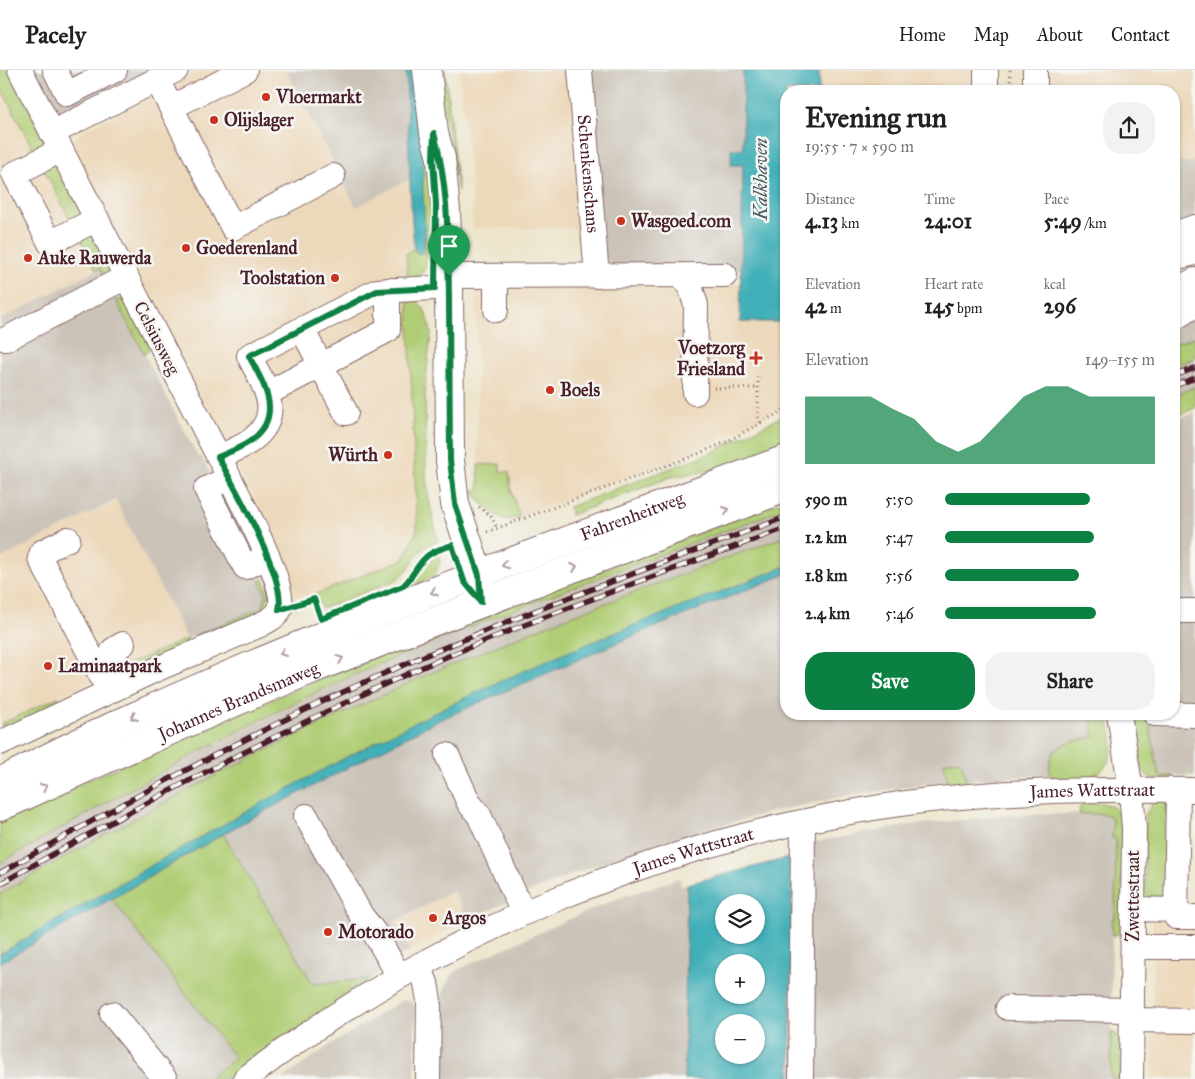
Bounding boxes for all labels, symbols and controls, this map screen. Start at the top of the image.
text: Pacely [25,20,86,50]
text: Home [899,24,946,46]
text: Map [974,24,1009,46]
text: About [1037,24,1083,46]
text: Contact [1111,24,1170,46]
place label: Vloermarkt [275,86,362,108]
marker: Vloermarkt [260,91,272,103]
text: Evening run [805,100,947,135]
button: share [1103,102,1155,154]
place label: Olijslager [224,109,295,132]
marker: Olijslager [208,114,220,126]
street label: Schenkenschans [573,114,604,234]
text: 19:55 · 7 × 590 m [805,137,914,156]
water label: Kalkhaven [749,138,772,221]
text: Distance [805,191,855,208]
text: Time [924,191,955,208]
text: Pace [1044,191,1069,208]
text: 4.13 [805,208,838,234]
text: 24:01 [924,208,972,234]
text: 5:49 [1044,208,1082,234]
place label: Wasgoed.com [631,210,732,233]
marker: Wasgoed.com [615,215,627,227]
text: km [838,215,860,232]
text: /km [1082,215,1107,232]
pin [428,225,470,276]
icon: arrive [435,232,463,260]
place label: Goederenland [196,237,298,259]
marker: Goederenland [180,242,192,254]
place label: Auke Rauwerda [37,247,152,269]
marker: Auke Rauwerda [22,252,34,264]
place label: Toolstation [239,267,325,289]
marker: Toolstation [329,272,341,284]
text: Elevation [805,276,861,293]
text: Heart rate [924,276,983,293]
text: kcal [1044,276,1066,293]
text: 42 [805,293,827,319]
text: 145 [924,293,954,319]
text: 296 [1044,293,1076,319]
street label: Celsiusweg [128,297,185,379]
text: m [827,300,842,317]
text: bpm [954,300,983,317]
place label: Voetzorg Friesland [677,337,746,380]
text: Elevation [805,350,869,369]
text: 149–155 m [1085,350,1155,369]
marker: Voetzorg Friesland [749,351,763,365]
place label: Boels [560,379,600,401]
marker: Boels [544,384,556,396]
place label: Würth [328,444,379,466]
marker: Würth [382,449,394,461]
street label: Fahrenheitweg [577,487,688,546]
text: 590 m [805,490,847,509]
text: 5:50 [885,490,913,509]
one-way arrow [722,506,730,516]
text: 1.2 km [805,528,847,547]
text: 5:47 [885,528,913,547]
one-way arrow [502,559,510,569]
one-way arrow [569,563,578,573]
text: 1.8 km [805,566,847,585]
text: 5:56 [885,566,912,585]
one-way arrow [430,586,439,597]
text: 2.4 km [805,604,850,623]
text: 5:46 [885,604,914,623]
one-way arrow [279,647,288,657]
button: Save [805,652,975,710]
button: Share [985,652,1155,710]
place label: Laminaatpark [58,655,163,678]
one-way arrow [335,655,344,665]
street label: Johannes Brandsmaweg [153,657,323,747]
marker: Laminaatpark [42,660,54,672]
one-way arrow [130,710,139,721]
street label: James Wattstraat [1027,779,1156,804]
one-way arrow [39,782,48,793]
street label: James Wattstraat [628,822,757,881]
street label: Zwettestraat [1122,850,1144,942]
map controls [715,894,765,1064]
button: layers [715,894,765,944]
place label: Argos [442,907,486,930]
marker: Argos [427,912,439,924]
place label: Motorado [338,921,414,943]
marker: Motorado [322,926,334,938]
button: + [715,954,765,1004]
button: − [715,1014,765,1064]

